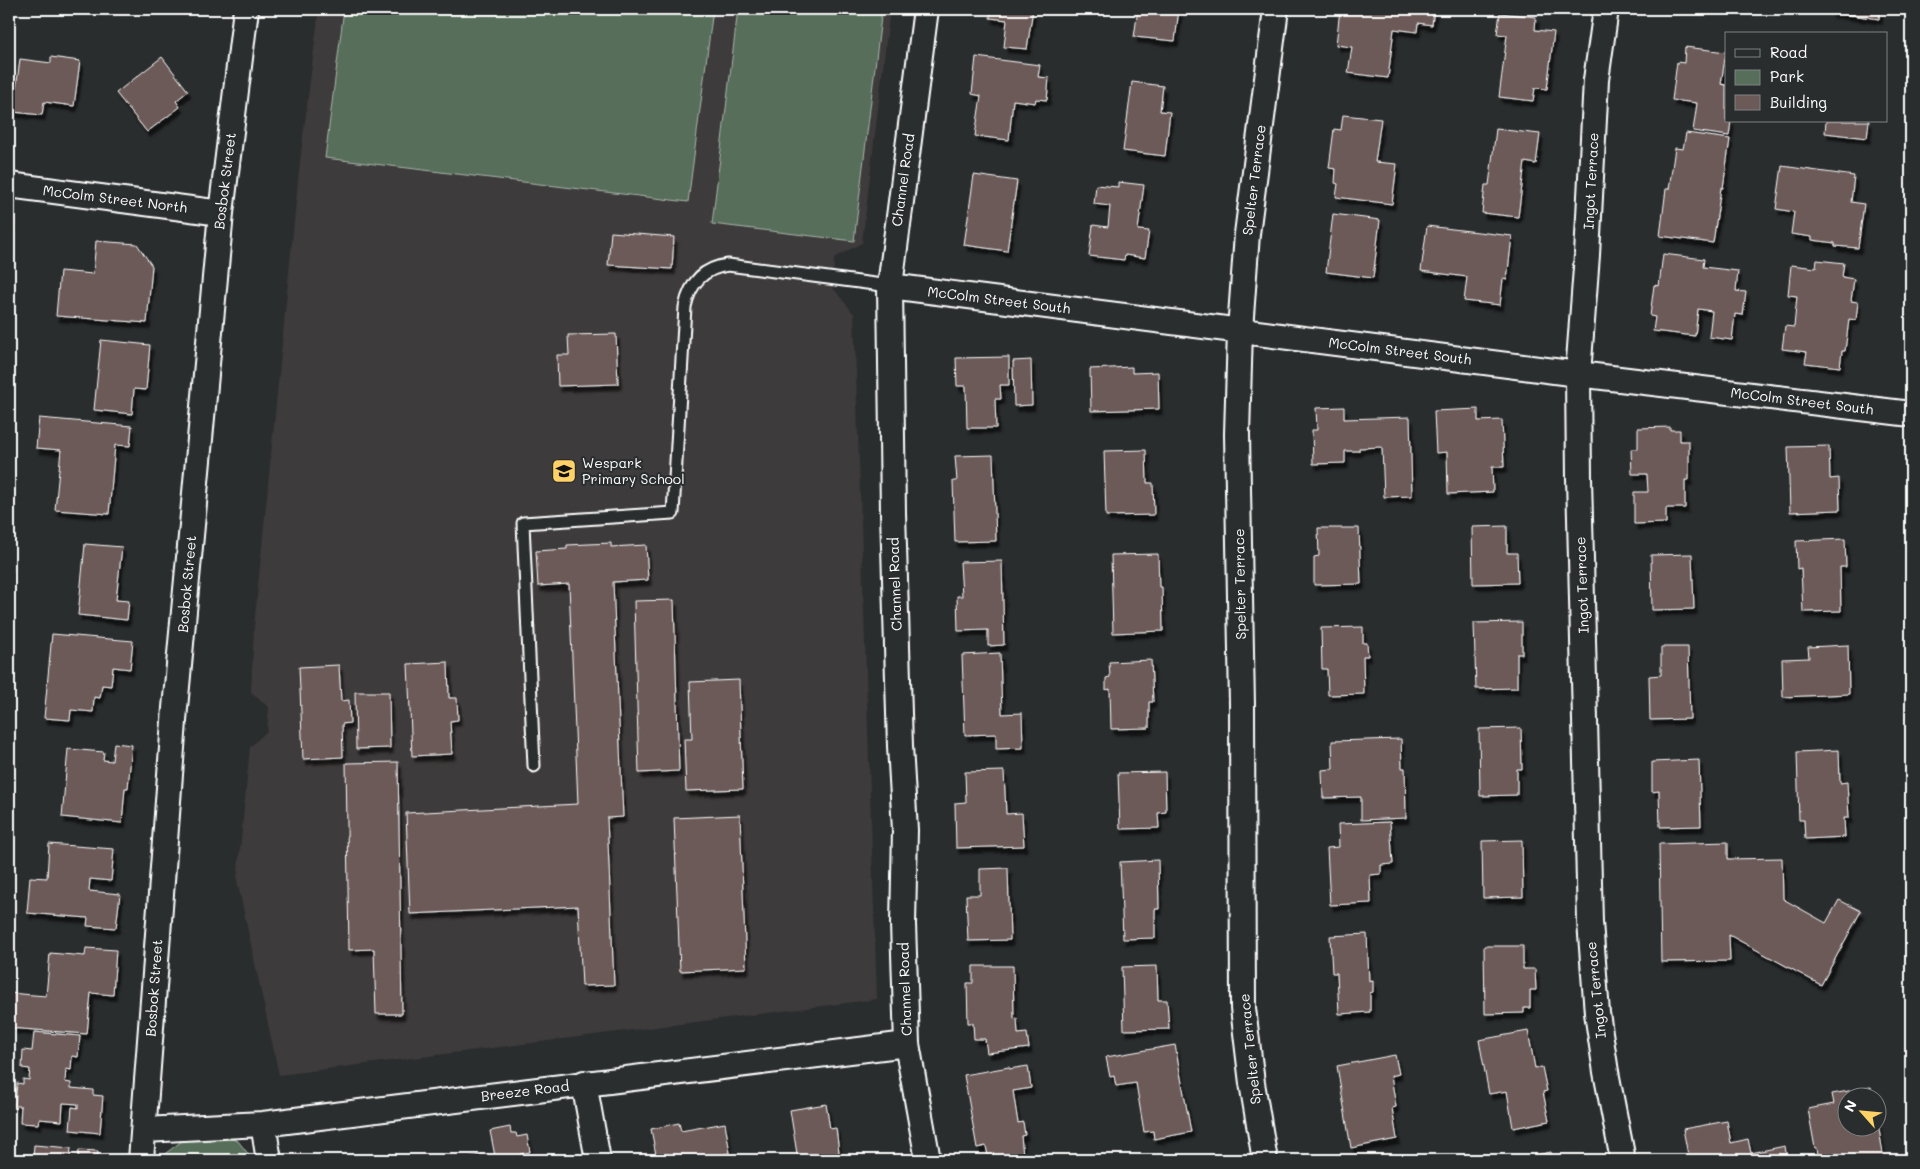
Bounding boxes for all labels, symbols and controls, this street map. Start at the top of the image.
legend [1725,32,1888,122]
text: Road [1770,42,1807,62]
text: Park [1770,66,1804,86]
text: Building [1770,92,1827,112]
street label: Spelter Terrace [1237,124,1270,236]
street label: Bosbok Street [209,131,240,230]
street label: Channel Road [887,132,918,228]
street label: Ingot Terrace [1578,132,1603,230]
street label: McColm Street North [42,180,189,217]
street label: McColm Street South [927,281,1072,318]
street label: McColm Street South [1328,332,1473,369]
street label: McColm Street South [1730,382,1875,419]
place label: Wespark Primary School [582,453,685,488]
school or university icon: Wespark Primary School [551,458,577,484]
street label: Spelter Terrace [1229,528,1250,640]
street label: Bosbok Street [173,535,200,633]
street label: Ingot Terrace [1570,536,1593,634]
street label: Channel Road [883,537,906,631]
street label: Bosbok Street [141,939,166,1037]
street label: Ingot Terrace [1581,941,1610,1039]
street label: Channel Road [893,942,916,1036]
street label: Spelter Terrace [1234,993,1265,1105]
street label: Breeze Road [480,1076,570,1105]
north arrow [1838,1086,1888,1136]
text: N [1839,1097,1861,1115]

